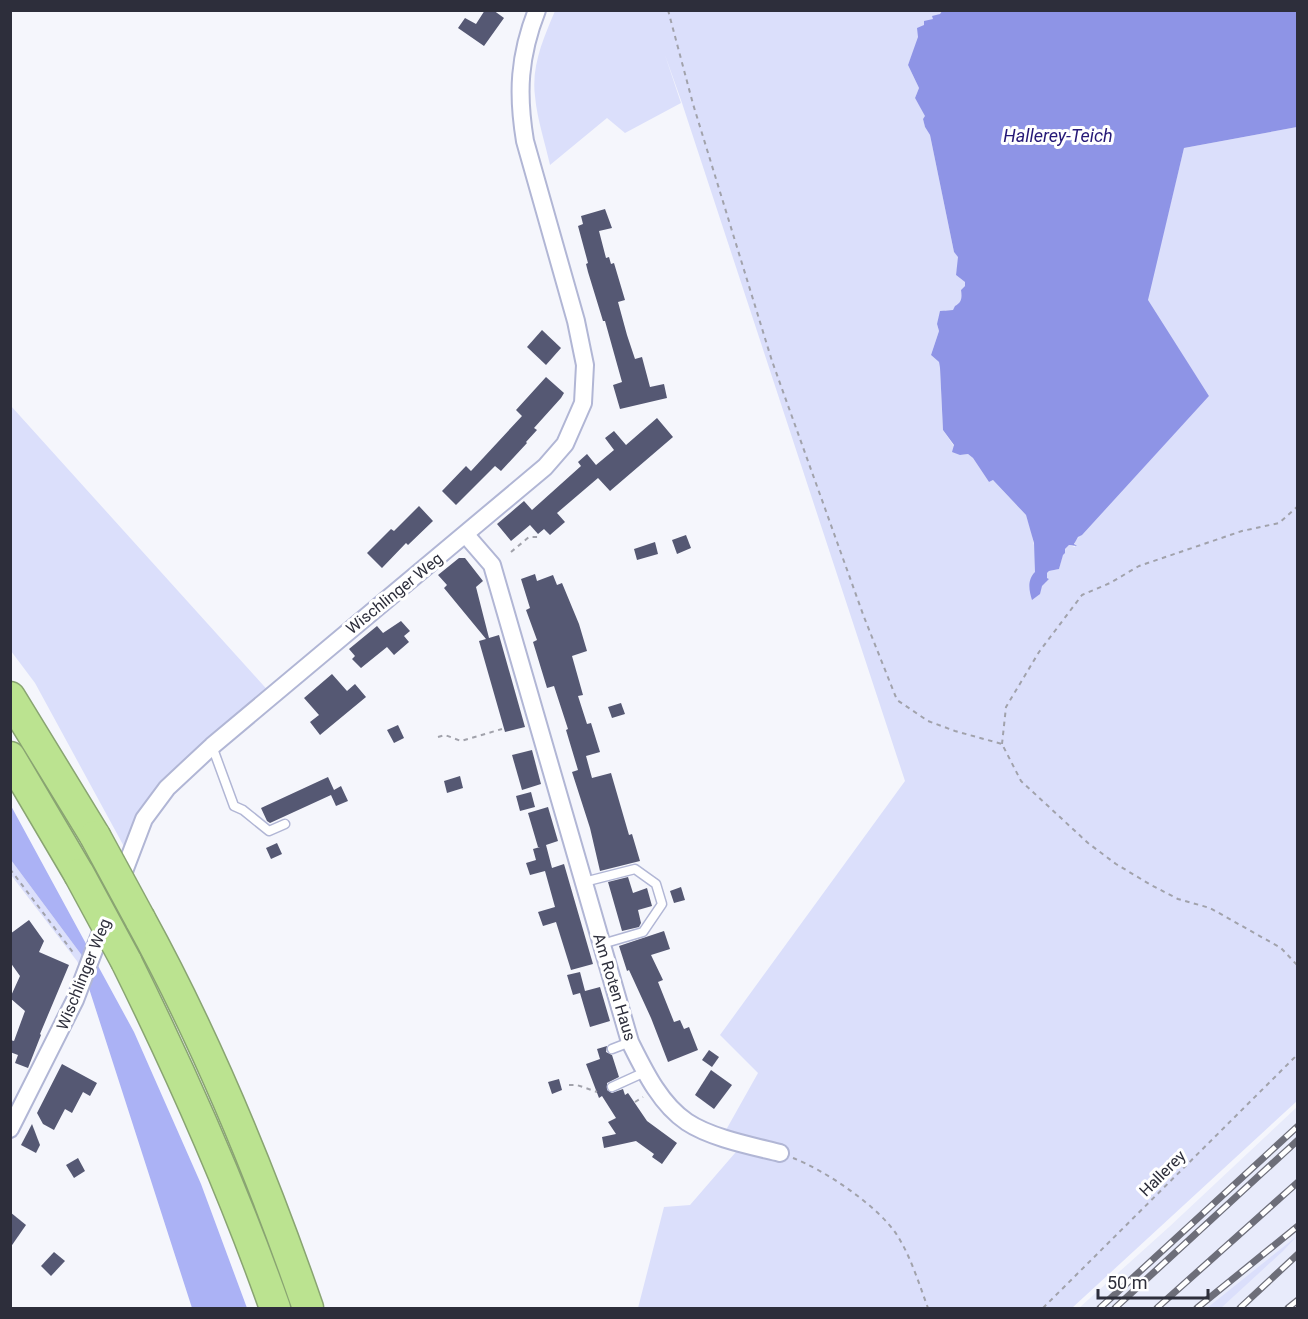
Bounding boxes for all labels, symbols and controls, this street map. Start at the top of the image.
water label: Hallerey-Teich [1003,125,1113,146]
street label: Wischlinger Weg [342,549,446,638]
street label: Wischlinger Weg [52,916,114,1033]
street label: Am Roten Haus [589,931,640,1043]
street label: Hallerey [1135,1146,1190,1200]
scale bar [1098,1262,1208,1300]
text: 50 m [1107,1272,1147,1293]

